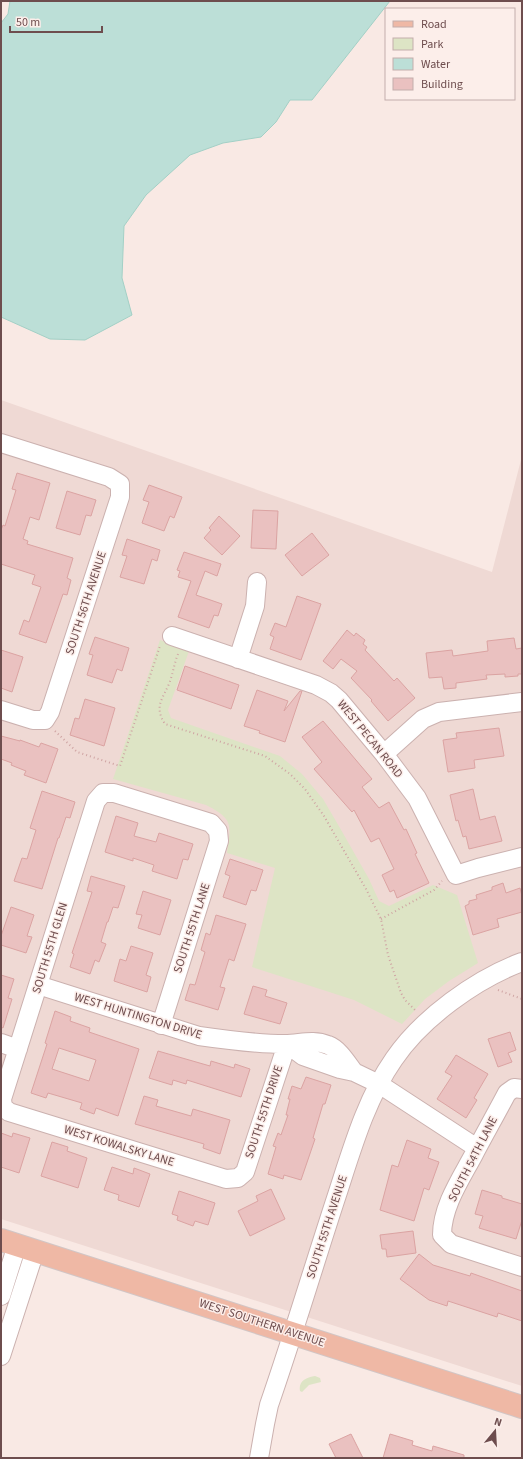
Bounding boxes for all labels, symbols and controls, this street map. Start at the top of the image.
scale bar [10,8,102,34]
legend [385,8,515,100]
text: 50 m [16,14,40,31]
text: Road [421,16,447,33]
text: Park [421,36,443,53]
text: Water [421,56,451,73]
text: Building [421,76,463,93]
street label: SOUTH 56TH AVENUE [61,549,111,657]
street label: WEST PECAN ROAD [333,696,407,782]
street label: SOUTH 55TH LANE [169,881,215,975]
street label: SOUTH 55TH GLEN [28,900,72,996]
street label: WEST HUNTINGTON DRIVE [72,988,204,1044]
street label: SOUTH 55TH DRIVE [241,1063,287,1161]
street label: SOUTH 54TH LANE [444,1113,502,1205]
street label: WEST KOWALSKY LANE [62,1121,176,1171]
street label: SOUTH 55TH AVENUE [302,1173,352,1281]
street label: WEST SOUTHERN AVENUE [197,1295,327,1351]
north arrow [475,1411,515,1451]
text: N [492,1414,504,1430]

